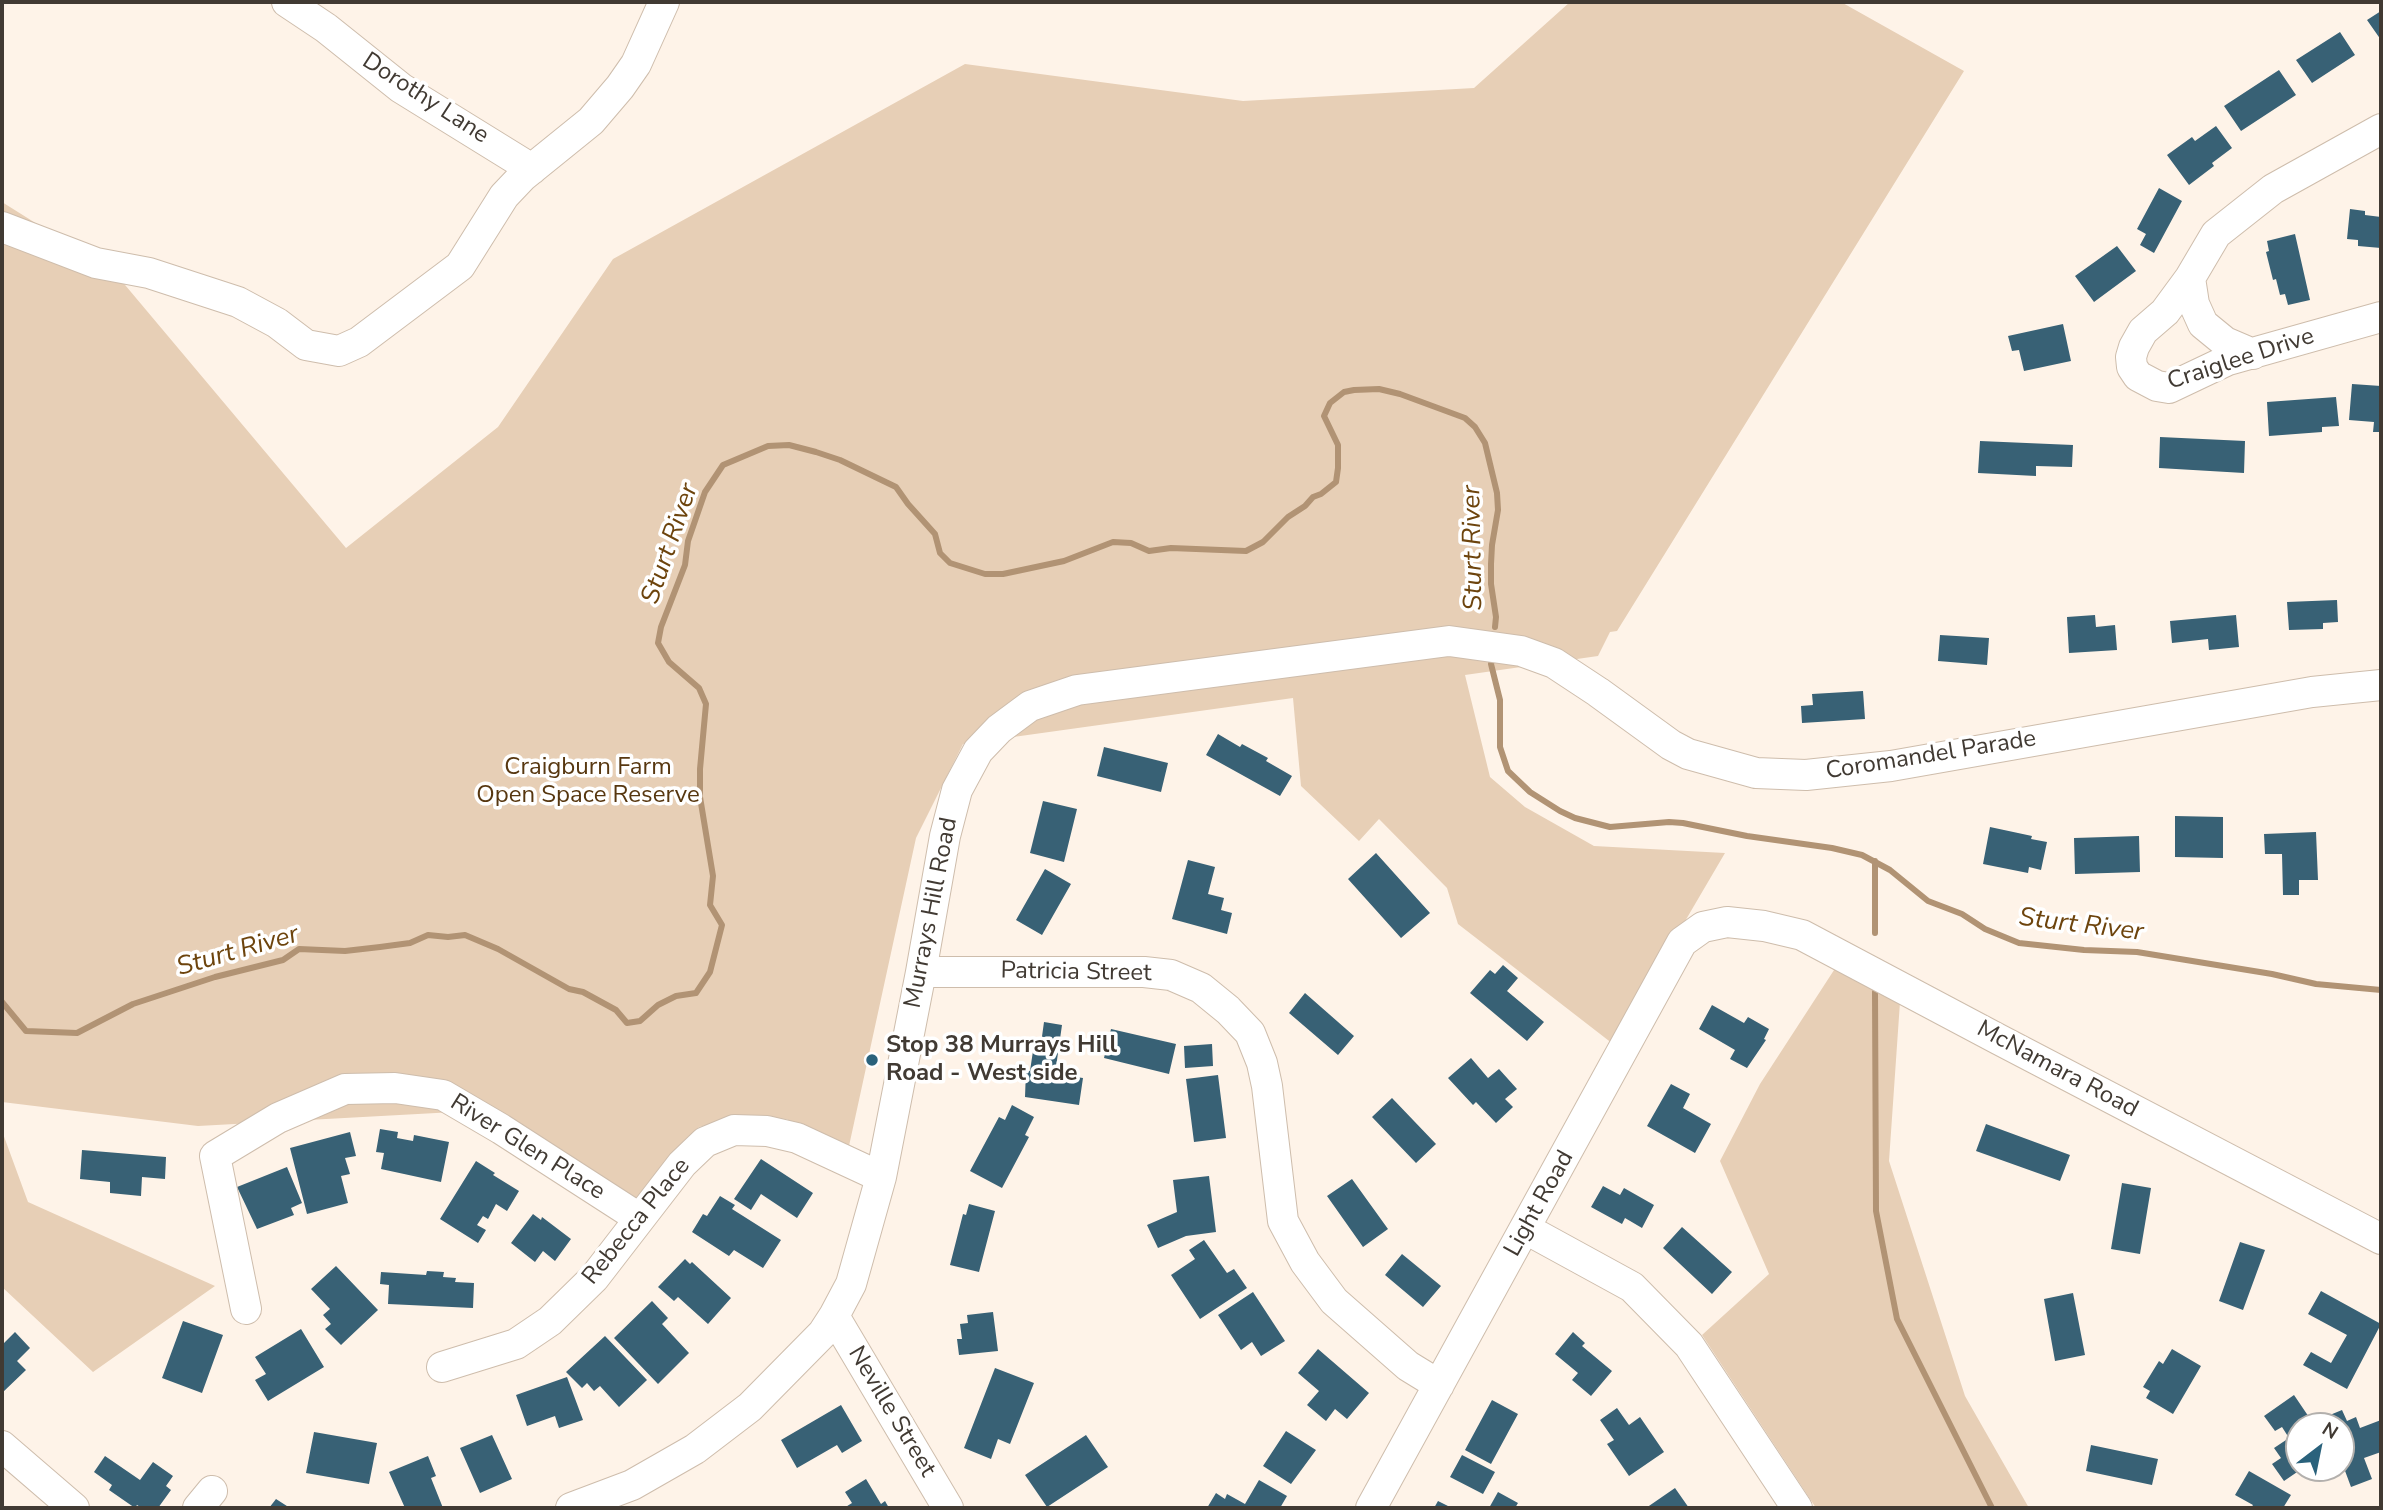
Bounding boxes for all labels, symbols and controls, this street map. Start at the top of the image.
street label: Dorothy Lane [356,47,494,151]
street label: Craiglee Drive [2164,323,2318,397]
water label: Sturt River [636,480,706,608]
water label: Sturt River [1457,485,1491,611]
street label: Coromandel Parade [1824,725,2038,787]
park label: Craigburn Farm Open Space Reserve [476,754,700,810]
street label: Murrays Hill Road [899,815,965,1011]
water label: Sturt River [2017,903,2145,949]
water label: Sturt River [174,920,302,984]
street label: Patricia Street [1000,957,1152,989]
street label: McNamara Road [1971,1015,2143,1125]
place label: Stop 38 Murrays Hill Road - West side [886,1032,1117,1088]
marker: Stop 38 Murrays Hill Road - West side [864,1052,880,1068]
street label: River Glen Place [444,1089,610,1207]
street label: Light Road [1499,1146,1581,1262]
street label: Rebecca Place [577,1153,697,1291]
street label: Neville Street [841,1342,941,1482]
north arrow [2285,1412,2355,1482]
text: N [2317,1416,2343,1446]

